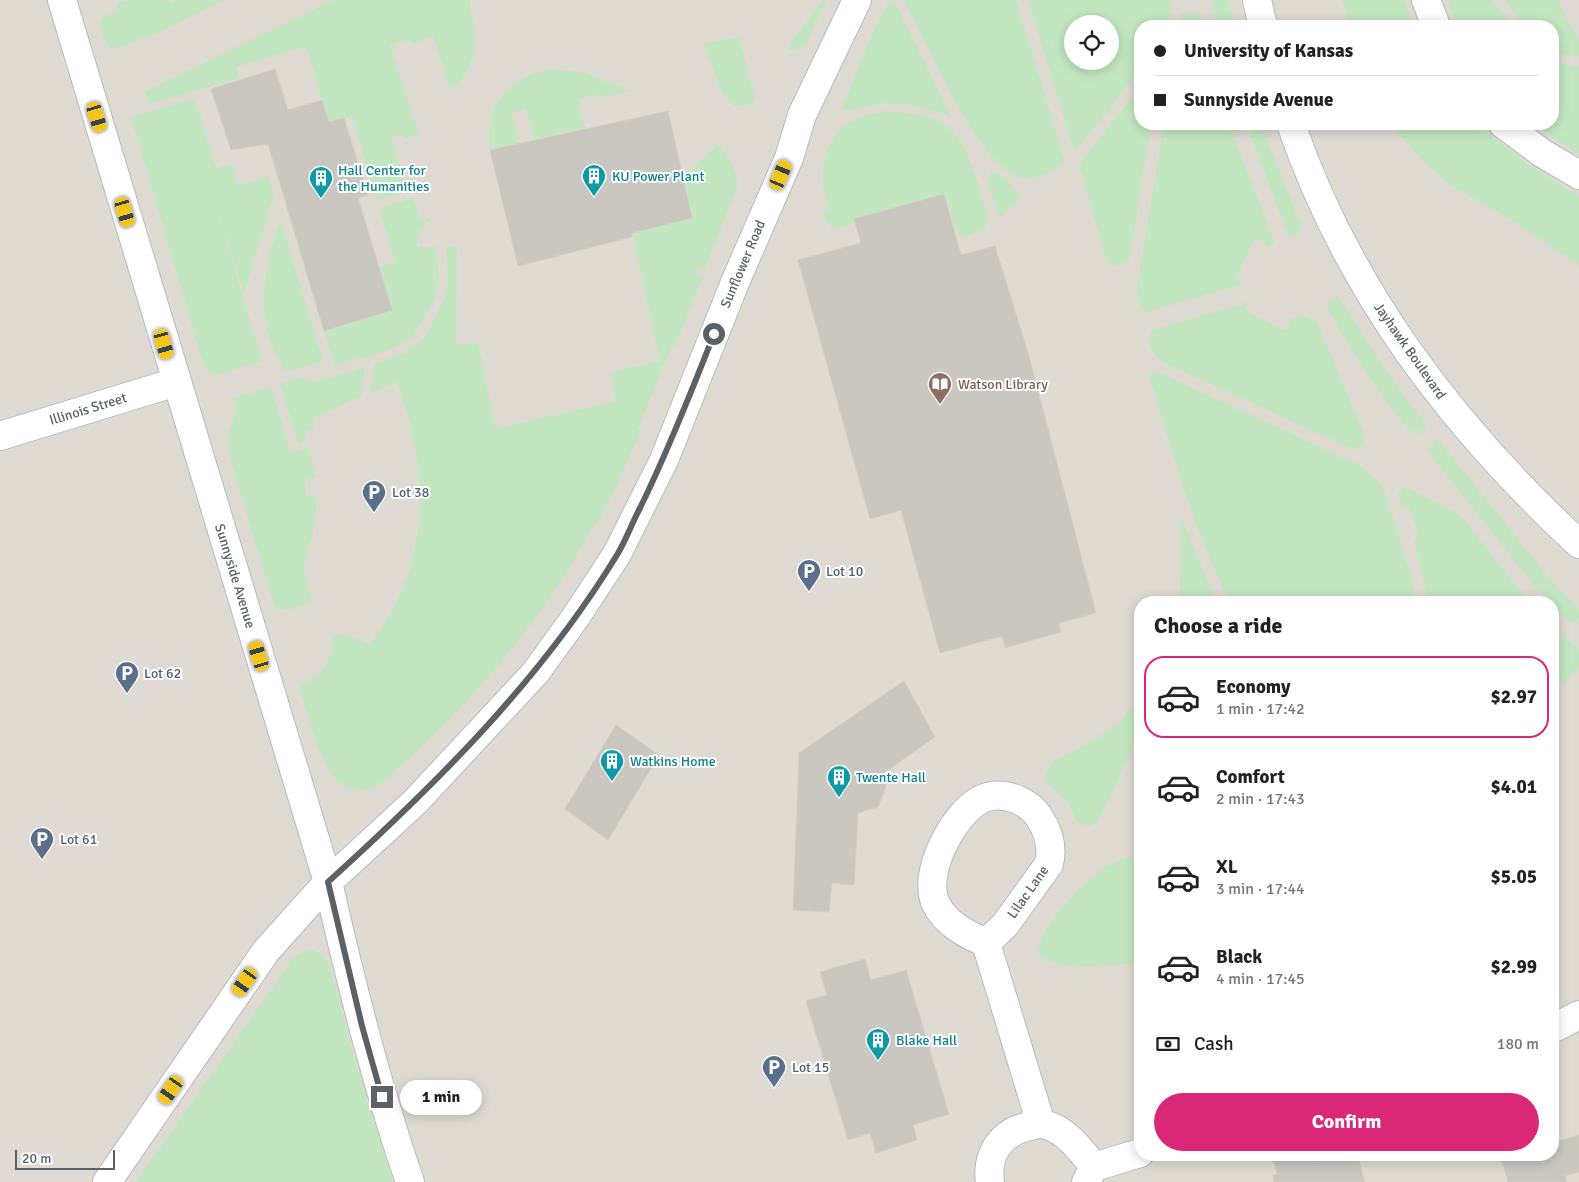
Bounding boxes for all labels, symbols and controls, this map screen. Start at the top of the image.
map controls [1064,15,1119,70]
button: locate [1064,15,1119,70]
text: University of Kansas [1184,39,1353,63]
text: Sunnyside Avenue [1184,88,1333,112]
car [85,100,108,134]
car [768,158,793,192]
place label: Hall Center for the Humanities [338,162,429,195]
building icon: KU Power Plant [581,163,607,197]
building icon: Hall Center for the Humanities [308,165,334,199]
place label: KU Power Plant [612,168,704,185]
car [113,195,136,229]
street label: Sunflower Road [717,217,769,311]
street label: Jayhawk Boulevard [1370,299,1450,403]
route start [703,323,725,345]
car [152,328,175,360]
library icon: Watson Library [927,371,953,405]
place label: Watson Library [958,376,1048,393]
street label: Illinois Street [47,389,129,429]
parking icon: Lot 38 [361,479,387,513]
place label: Lot 38 [392,484,429,501]
street label: Sunnyside Avenue [211,522,259,630]
parking icon: Lot 10 [796,558,822,592]
place label: Lot 10 [826,563,863,580]
text: Choose a ride [1154,612,1282,639]
car [247,639,270,673]
parking icon: Lot 62 [114,660,140,694]
place label: Lot 62 [144,665,181,682]
icon: car [1156,675,1201,720]
text: Economy [1216,675,1290,699]
text: $2.97 [1491,685,1537,709]
text: 1 min · 17:42 [1216,699,1305,719]
building icon: Watkins Home [599,748,625,782]
place label: Watkins Home [630,753,716,770]
building icon: Twente Hall [826,764,852,798]
icon: car [1156,765,1201,810]
text: Comfort [1216,765,1285,789]
place label: Twente Hall [856,769,926,786]
text: $4.01 [1491,775,1537,799]
text: 2 min · 17:43 [1216,789,1305,809]
parking icon: Lot 61 [29,826,55,860]
place label: Lot 61 [60,831,97,848]
icon: car [1156,855,1201,900]
text: XL [1216,855,1238,879]
street label: Lilac Lane [1004,862,1052,922]
text: $5.05 [1491,865,1537,889]
text: 3 min · 17:44 [1216,879,1305,899]
icon: car [1156,945,1201,990]
text: Black [1216,945,1262,969]
text: $2.99 [1491,955,1537,979]
car [230,965,259,999]
text: 4 min · 17:45 [1216,969,1305,989]
building icon: Blake Hall [865,1027,891,1061]
icon: cash [1154,1030,1182,1058]
place label: Blake Hall [896,1032,957,1049]
text: Cash [1194,1032,1234,1056]
text: 180 m [1497,1034,1539,1054]
parking icon: Lot 15 [761,1054,787,1088]
place label: Lot 15 [792,1059,829,1076]
car [156,1073,185,1107]
callout: 1 min [400,1080,482,1114]
route end [371,1086,393,1108]
text: 1 min [422,1087,460,1107]
button: Confirm [1154,1093,1539,1151]
scale bar [15,1147,115,1170]
text: 20 m [22,1150,51,1167]

